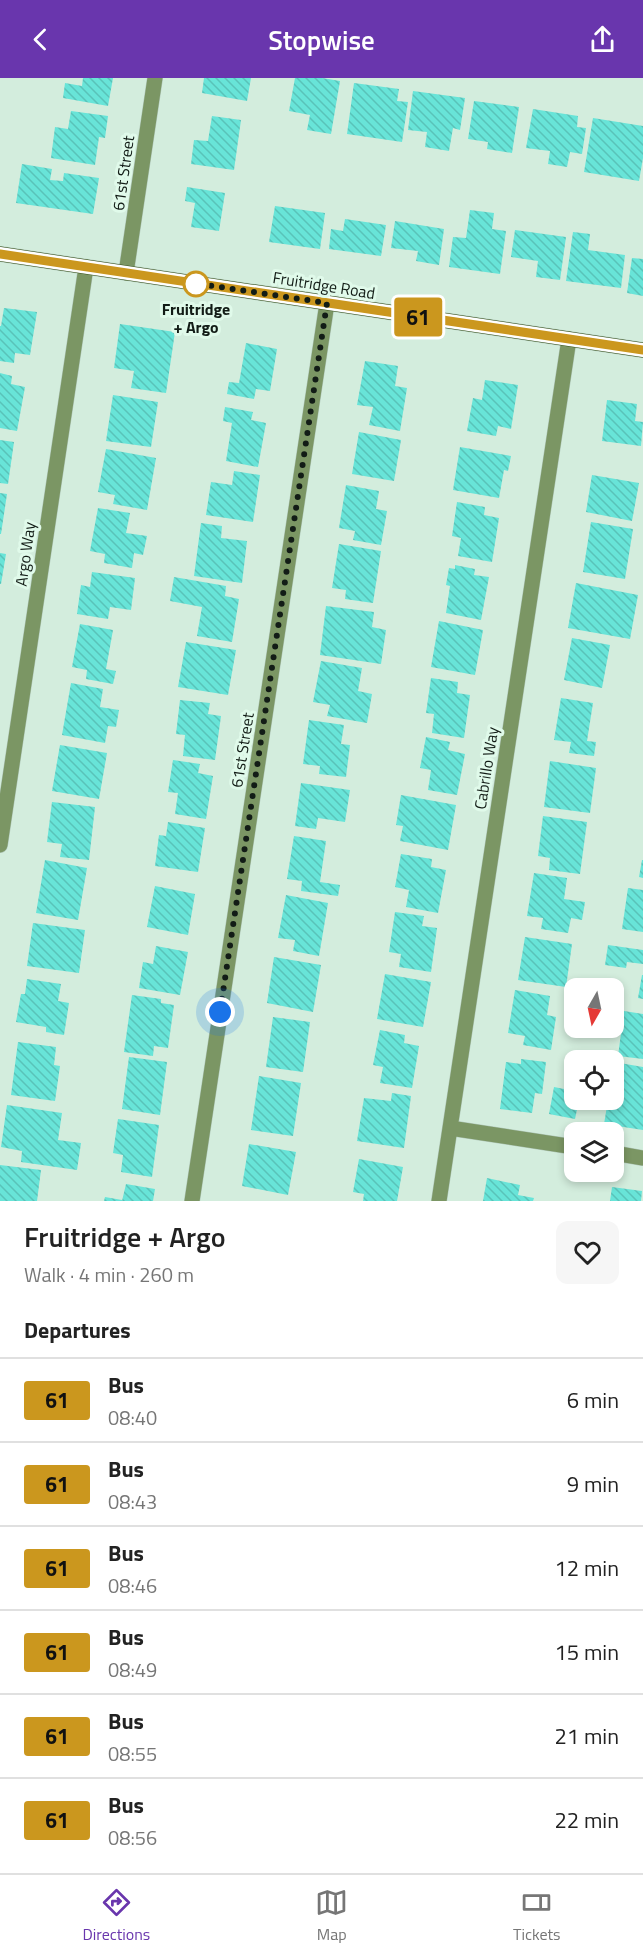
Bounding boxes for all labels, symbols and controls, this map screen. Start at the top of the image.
text: Stopwise [268,19,375,60]
icon: back [24,23,57,56]
icon: share [586,23,619,56]
street label: 61st Street [106,133,140,212]
street label: Fruitridge Road [271,265,377,305]
marker: Fruitridge + Argo [183,271,209,297]
place label: Fruitridge + Argo [162,297,230,339]
line badge: 61 [391,298,445,336]
text: 61 [406,301,430,333]
street label: Argo Way [9,520,41,588]
street label: 61st Street [224,710,260,789]
street label: Cabrillo Way [468,725,504,811]
north arrow [564,978,624,1038]
map controls [564,978,624,1182]
your location [205,997,235,1027]
button: locate [564,1050,624,1110]
button: layers [564,1122,624,1182]
text: Fruitridge + Argo [24,1215,226,1258]
button: heart [556,1221,619,1284]
text: Walk · 4 min · 260 m [24,1259,194,1290]
text: Departures [24,1313,131,1347]
text: Bus [108,1368,144,1402]
text: 6 min [567,1383,619,1417]
text: 61 [45,1384,69,1416]
text: 08:40 [108,1402,157,1433]
text: Bus [108,1452,144,1486]
text: 9 min [567,1467,619,1501]
text: 61 [45,1468,69,1500]
text: 08:43 [108,1486,157,1517]
text: Bus [108,1536,144,1570]
text: 12 min [554,1551,619,1585]
text: 61 [45,1552,69,1584]
text: 08:46 [108,1570,157,1601]
text: Bus [108,1620,144,1654]
text: 15 min [554,1635,619,1669]
text: 61 [45,1636,69,1668]
text: 08:49 [108,1654,157,1685]
text: Bus [108,1704,144,1738]
text: 21 min [554,1719,619,1753]
text: 61 [45,1720,69,1752]
text: 08:55 [108,1738,157,1769]
text: Bus [108,1788,144,1822]
text: 22 min [554,1803,619,1837]
text: 61 [45,1804,69,1836]
text: 08:56 [108,1822,157,1853]
tab: Directions [82,1886,150,1946]
tab: Map [315,1886,348,1946]
tab: Tickets [513,1886,561,1946]

